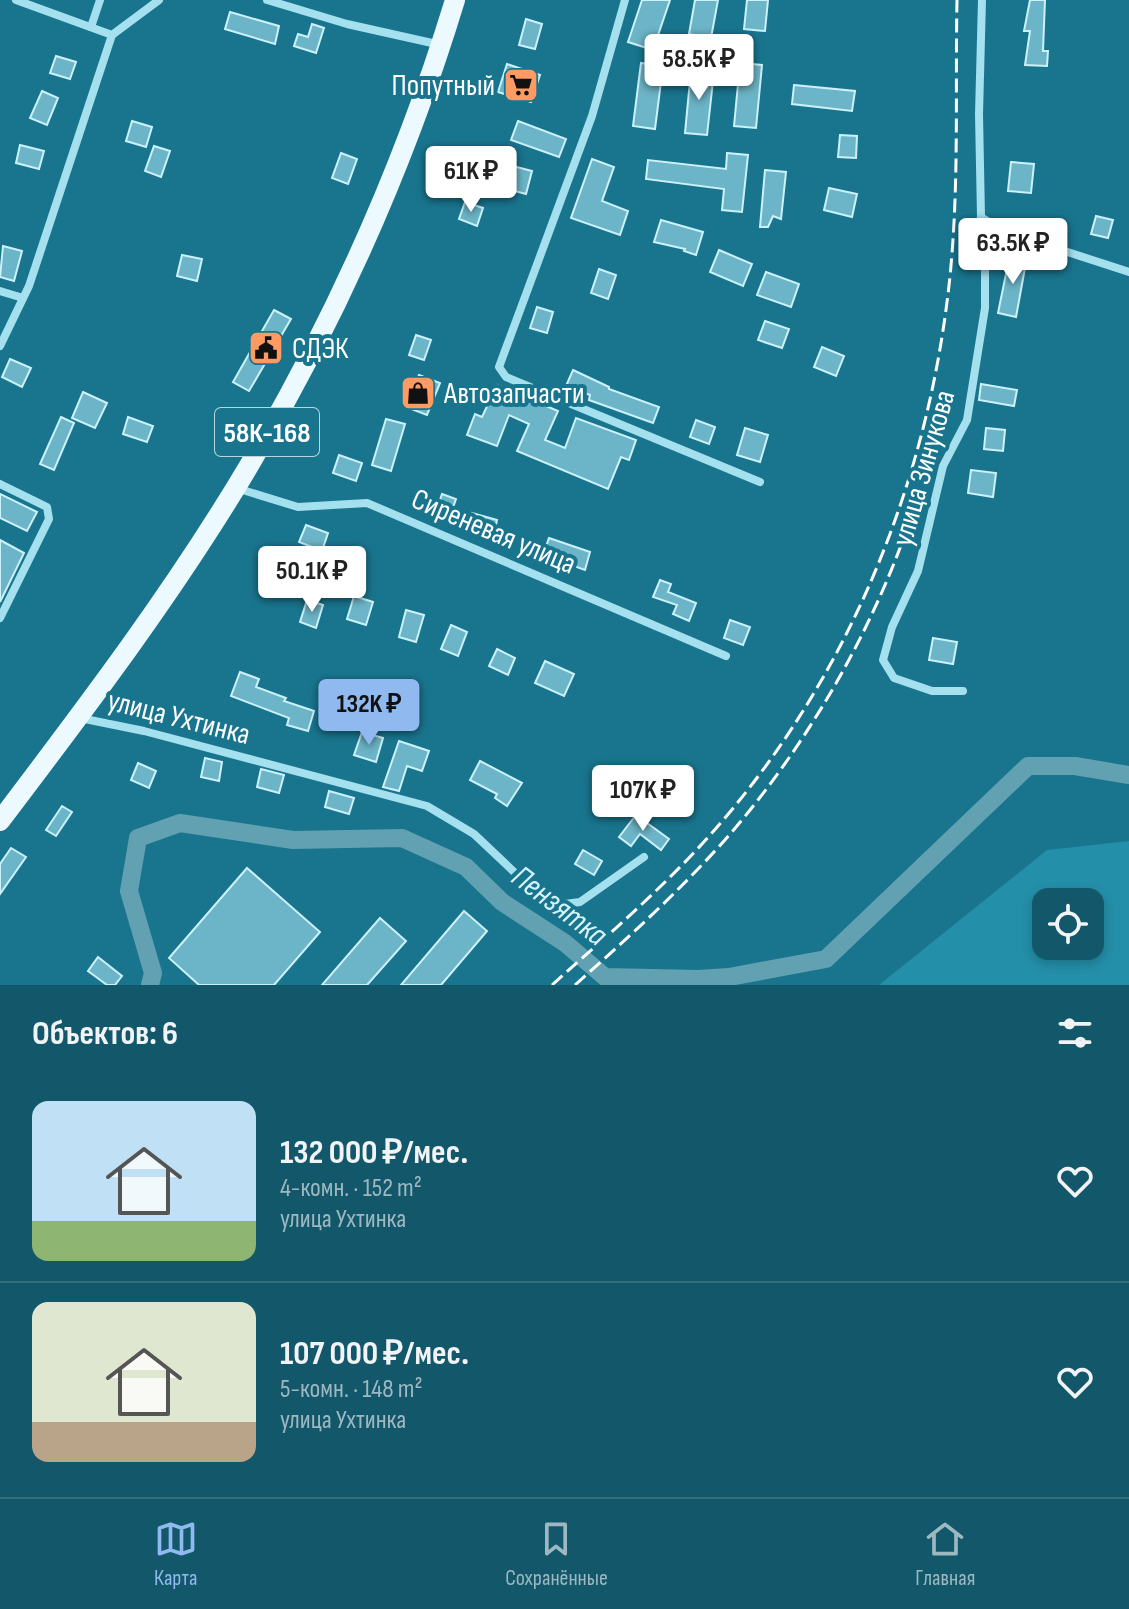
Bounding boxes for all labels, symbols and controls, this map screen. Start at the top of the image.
pin: 58.5K ₽ [625,34,773,102]
text: 58.5K ₽ [663,44,735,75]
supermarket icon: Попутный [502,66,540,104]
place label: Попутный [392,68,495,104]
pin: 61K ₽ [415,146,527,214]
text: 61K ₽ [444,156,498,187]
pin: 63.5K ₽ [939,218,1087,286]
text: 63.5K ₽ [976,228,1050,259]
public building icon: СДЭК [247,329,285,367]
place label: СДЭК [292,331,349,367]
shop icon: Автозапчасти [399,374,437,412]
place label: Автозапчасти [443,376,585,412]
street label: улица Зинукова [885,386,963,550]
road number: 58К-168 [215,408,319,456]
street label: Сиреневая улица [406,481,581,583]
pin: 50.1K ₽ [238,546,386,614]
text: 50.1K ₽ [276,556,348,587]
pin: 132K ₽ [304,679,434,747]
street label: улица Ухтинка [104,683,254,753]
text: 132K ₽ [336,689,402,720]
pin: 107K ₽ [578,765,708,833]
text: 107K ₽ [610,775,676,806]
water label: Пензятка [503,857,615,955]
map controls [1032,888,1104,960]
button: locate [1032,888,1104,960]
icon: filters [1053,1011,1097,1055]
text: Объектов: 6 [32,1013,178,1054]
text: 132 000 ₽/мес. [280,1132,468,1173]
icon: home [96,1133,192,1229]
icon: heart [1053,1159,1097,1203]
text: 4-комн. · 152 m² [280,1173,422,1204]
text: улица Ухтинка [280,1204,406,1235]
text: 107 000 ₽/мес. [280,1333,469,1374]
icon: home [96,1334,192,1430]
icon: heart [1053,1360,1097,1404]
text: 5-комн. · 148 m² [280,1374,423,1405]
text: улица Ухтинка [280,1405,406,1436]
tab: Карта [154,1517,198,1592]
tab: Сохранённые [505,1517,608,1592]
tab: Главная [915,1517,975,1592]

